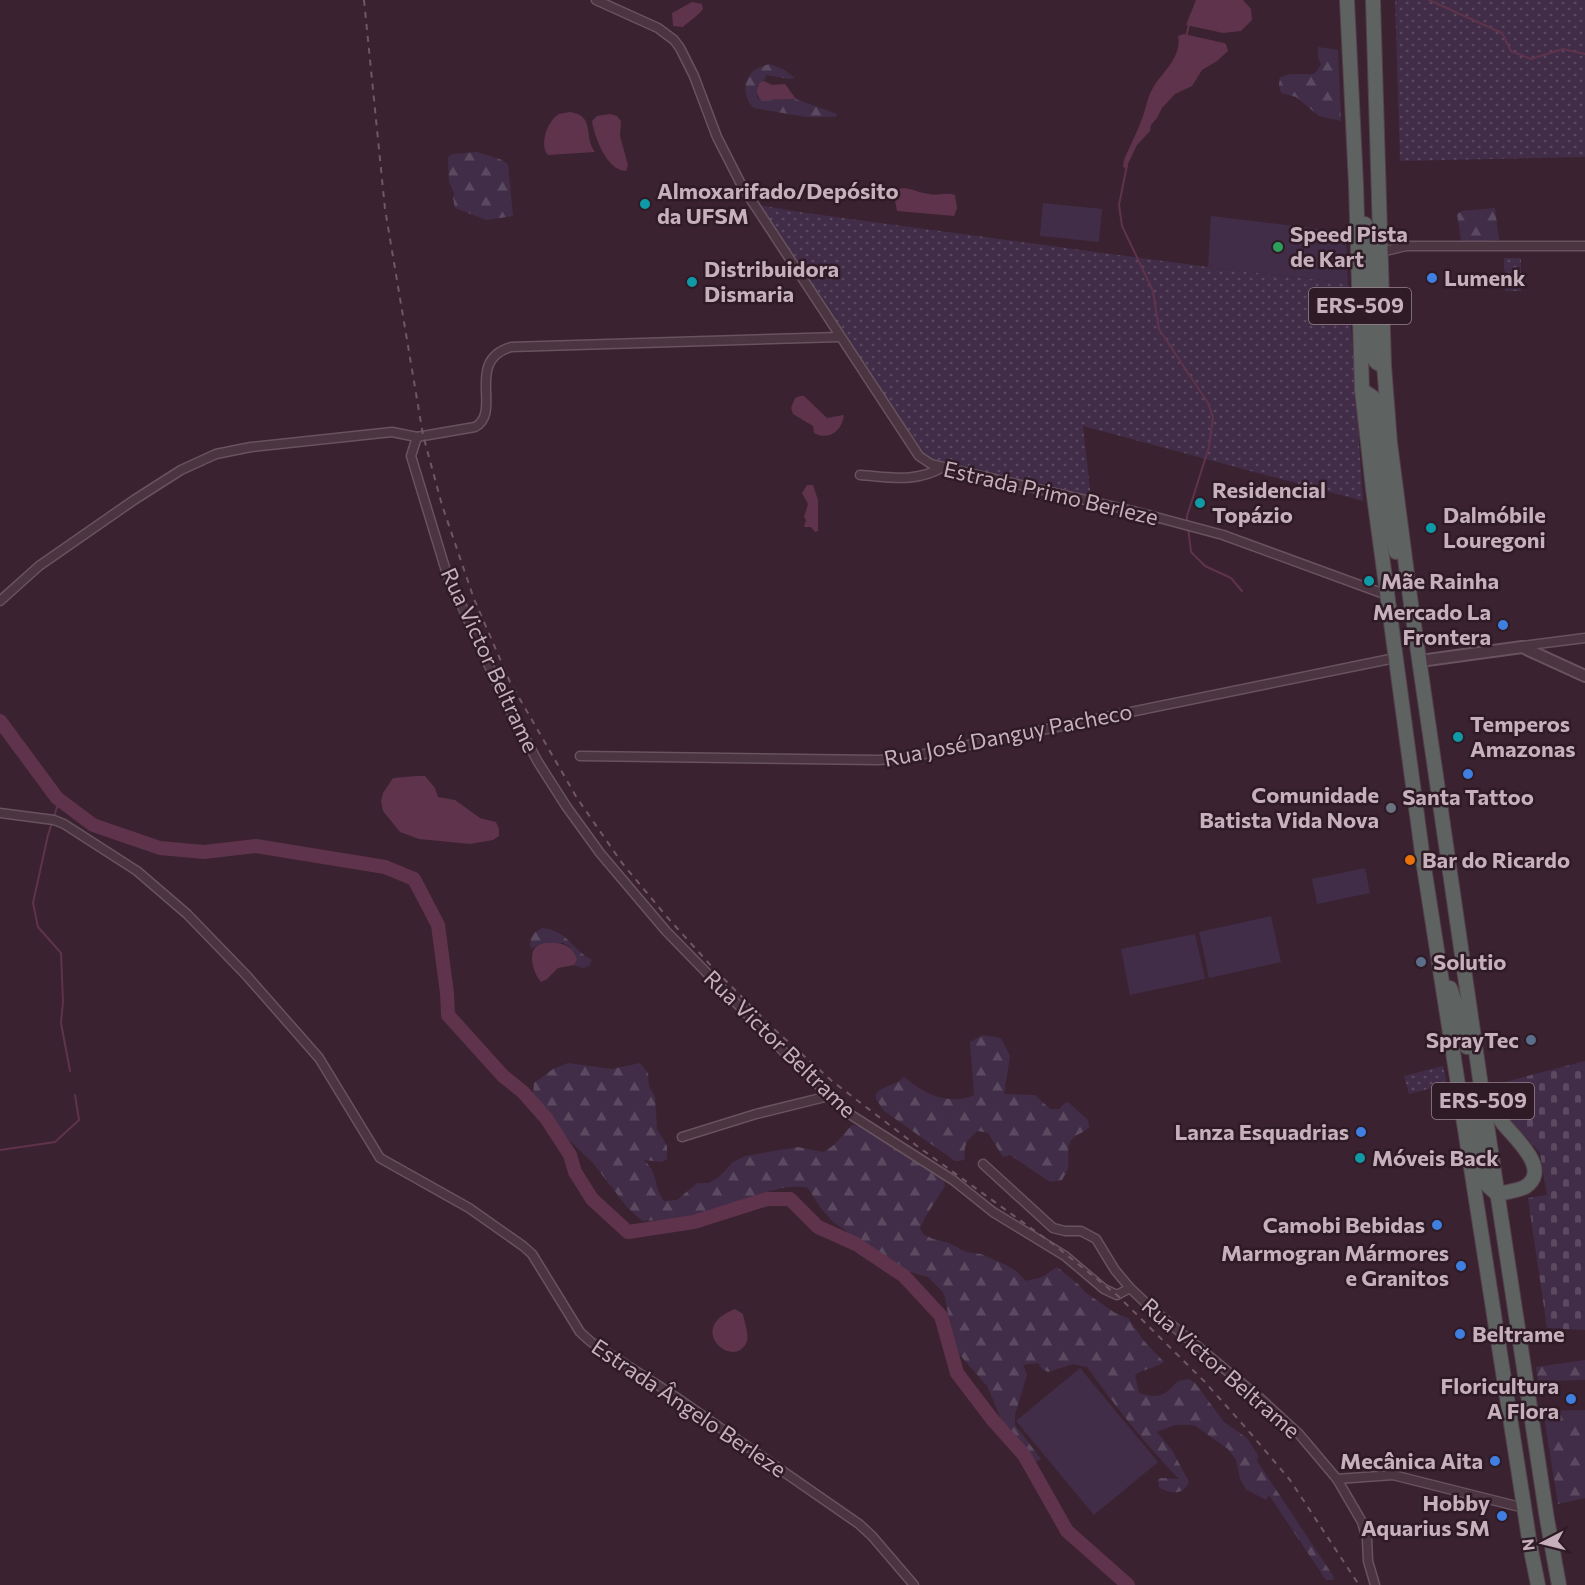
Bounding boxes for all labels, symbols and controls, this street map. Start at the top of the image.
place label: Almoxarifado/Depósito da UFSM [657,177,899,229]
marker: Almoxarifado/Depósito da UFSM [638,197,652,211]
place label: Speed Pista de Kart [1290,220,1408,272]
marker: Speed Pista de Kart [1271,240,1285,254]
place label: Distribuidora Dismaria [704,255,839,307]
place label: Lumenk [1444,264,1526,291]
marker: Lumenk [1425,271,1439,285]
marker: Distribuidora Dismaria [685,275,699,289]
road number: ERS-509 [1309,288,1411,324]
street label: Estrada Primo Berleze [941,455,1161,530]
place label: Residencial Topázio [1212,476,1326,528]
marker: Residencial Topázio [1193,496,1207,510]
place label: Dalmóbile Louregoni [1443,501,1546,553]
marker: Dalmóbile Louregoni [1424,521,1438,535]
street label: Rua Victor Beltrame [436,563,545,756]
place label: Mãe Rainha [1381,567,1499,594]
marker: Mãe Rainha [1362,574,1376,588]
place label: Mercado La Frontera [1373,598,1491,650]
marker: Mercado La Frontera [1496,618,1510,632]
street label: Rua José Danguy Pacheco [881,697,1134,772]
place label: Temperos Amazonas [1470,710,1576,762]
marker: Temperos Amazonas [1451,730,1465,744]
marker: Santa Tattoo [1461,767,1475,781]
place label: Comunidade Batista Vida Nova [1199,781,1379,833]
place label: Santa Tattoo [1402,783,1534,810]
marker: Comunidade Batista Vida Nova [1384,801,1398,815]
place label: Bar do Ricardo [1422,846,1570,873]
marker: Bar do Ricardo [1403,853,1417,867]
place label: Solutio [1433,948,1506,975]
marker: Solutio [1414,955,1428,969]
street label: Rua Victor Beltrame [699,964,862,1123]
place label: SprayTec [1426,1026,1519,1053]
marker: SprayTec [1524,1033,1538,1047]
road number: ERS-509 [1432,1083,1534,1119]
place label: Lanza Esquadrias [1175,1118,1349,1145]
marker: Lanza Esquadrias [1354,1125,1368,1139]
place label: Móveis Back [1372,1144,1499,1171]
marker: Móveis Back [1353,1151,1367,1165]
place label: Camobi Bebidas [1263,1211,1425,1238]
marker: Camobi Bebidas [1430,1218,1444,1232]
place label: Marmogran Mármores e Granitos [1221,1239,1449,1291]
marker: Marmogran Mármores e Granitos [1454,1259,1468,1273]
street label: Rua Victor Beltrame [1137,1292,1306,1444]
place label: Beltrame [1472,1320,1565,1347]
marker: Beltrame [1453,1327,1467,1341]
street label: Estrada Ângelo Berleze [587,1332,792,1483]
place label: Floricultura A Flora [1440,1372,1559,1424]
marker: Floricultura A Flora [1564,1392,1578,1406]
place label: Mecânica Aita [1340,1447,1483,1474]
marker: Mecânica Aita [1488,1454,1502,1468]
place label: Hobby Aquarius SM [1361,1489,1490,1541]
marker: Hobby Aquarius SM [1495,1509,1509,1523]
north arrow [1513,1513,1573,1573]
text: N [1517,1538,1538,1552]

